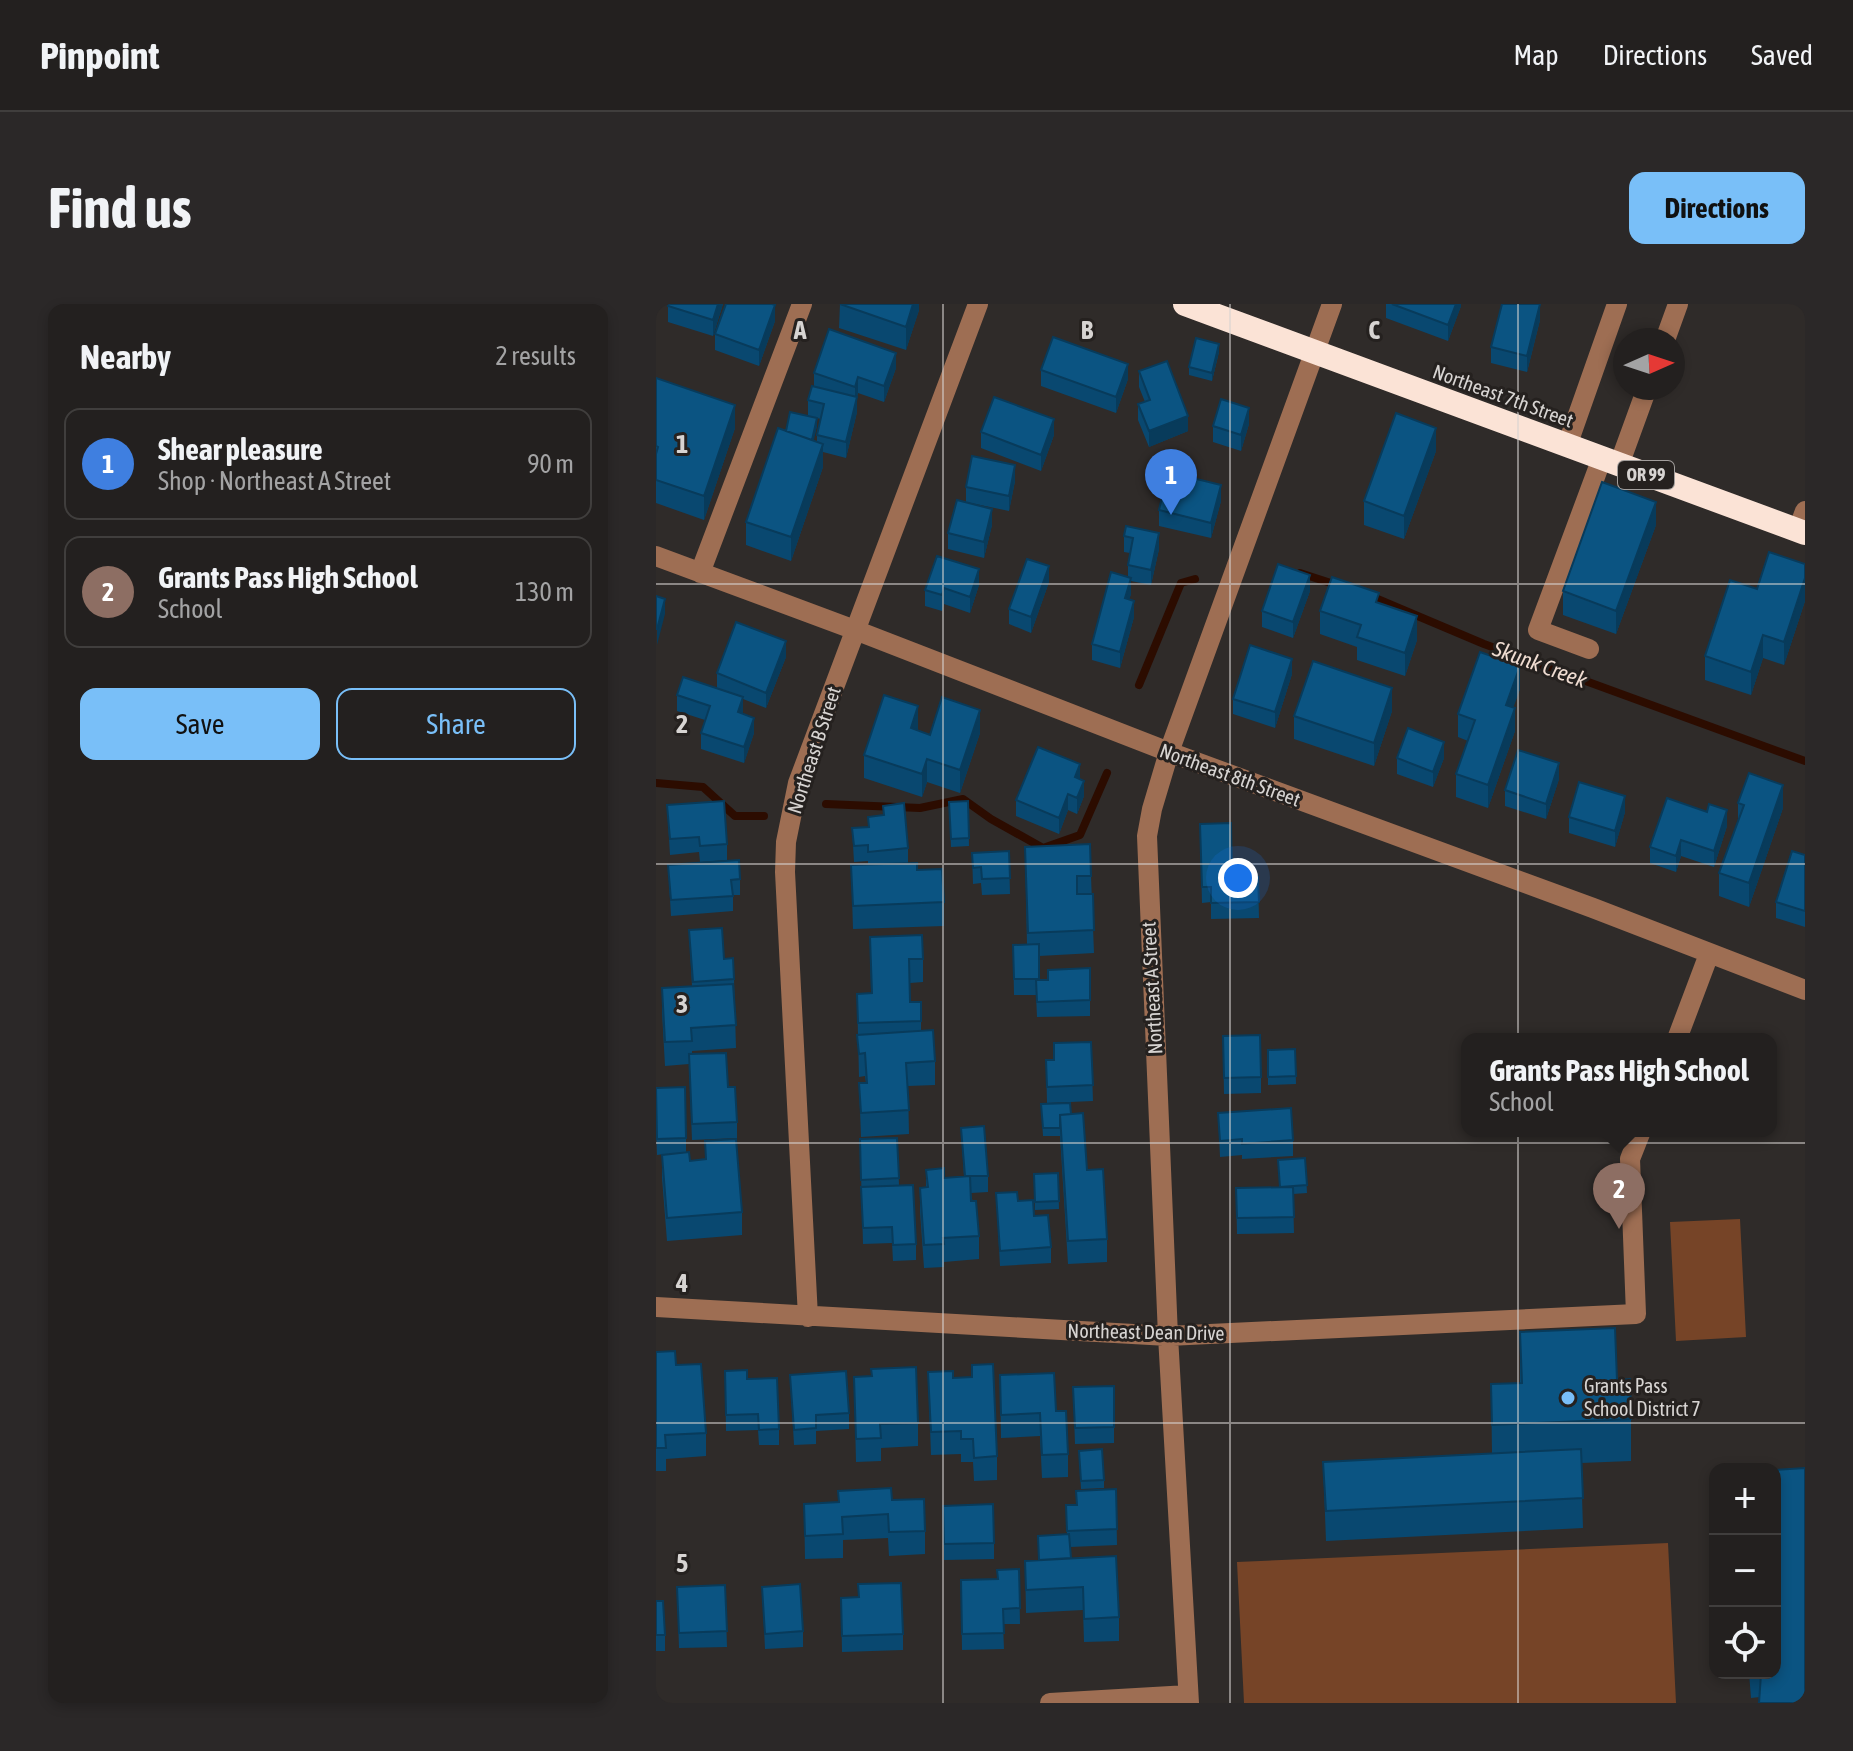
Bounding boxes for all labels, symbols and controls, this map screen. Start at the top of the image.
text: Pinpoint [40,34,159,77]
text: Map [1514,39,1559,71]
text: Directions [1603,39,1707,71]
text: Saved [1751,39,1813,71]
button: Directions [1629,172,1805,244]
text: Find us [48,176,192,240]
text: A [793,315,807,345]
text: B [1081,315,1094,345]
text: C [1368,315,1380,345]
north arrow [1613,328,1685,400]
text: Nearby [80,337,171,376]
text: 2 results [495,341,576,371]
street label: Northeast 7th Street [1430,359,1577,432]
text: 1 [676,429,688,459]
text: Shear pleasure [158,432,323,466]
text: 1 [102,449,114,479]
text: 90 m [527,449,574,479]
pin: 1 [1145,449,1197,515]
road number: OR 99 [1618,461,1674,489]
text: Shop · Northeast A Street [158,466,391,496]
text: Grants Pass High School [158,560,418,594]
text: 2 [102,577,114,607]
text: 130 m [515,577,574,607]
text: School [158,594,222,624]
water label: Skunk Creek [1489,635,1591,693]
street label: Northeast B Street [782,683,845,816]
button: Save [80,688,320,760]
button: Share [336,688,576,760]
text: 2 [676,709,688,739]
street label: Northeast 8th Street [1157,738,1304,811]
your location [1218,858,1258,898]
street label: Northeast A Street [1137,921,1166,1055]
text: 3 [676,989,688,1019]
popup [1461,1033,1777,1137]
text: Grants Pass High School [1489,1053,1749,1087]
text: School [1489,1087,1554,1117]
pin: 2 [1593,1163,1645,1229]
text: 4 [675,1268,688,1298]
street label: Northeast Dean Drive [1067,1319,1225,1344]
place label: Grants Pass School District 7 [1584,1374,1701,1420]
marker: Grants Pass School District 7 [1559,1389,1577,1407]
map controls [1709,1463,1781,1679]
button: + [1709,1463,1781,1535]
button: − [1709,1535,1781,1607]
text: 5 [676,1548,688,1578]
button: locate [1709,1607,1781,1679]

